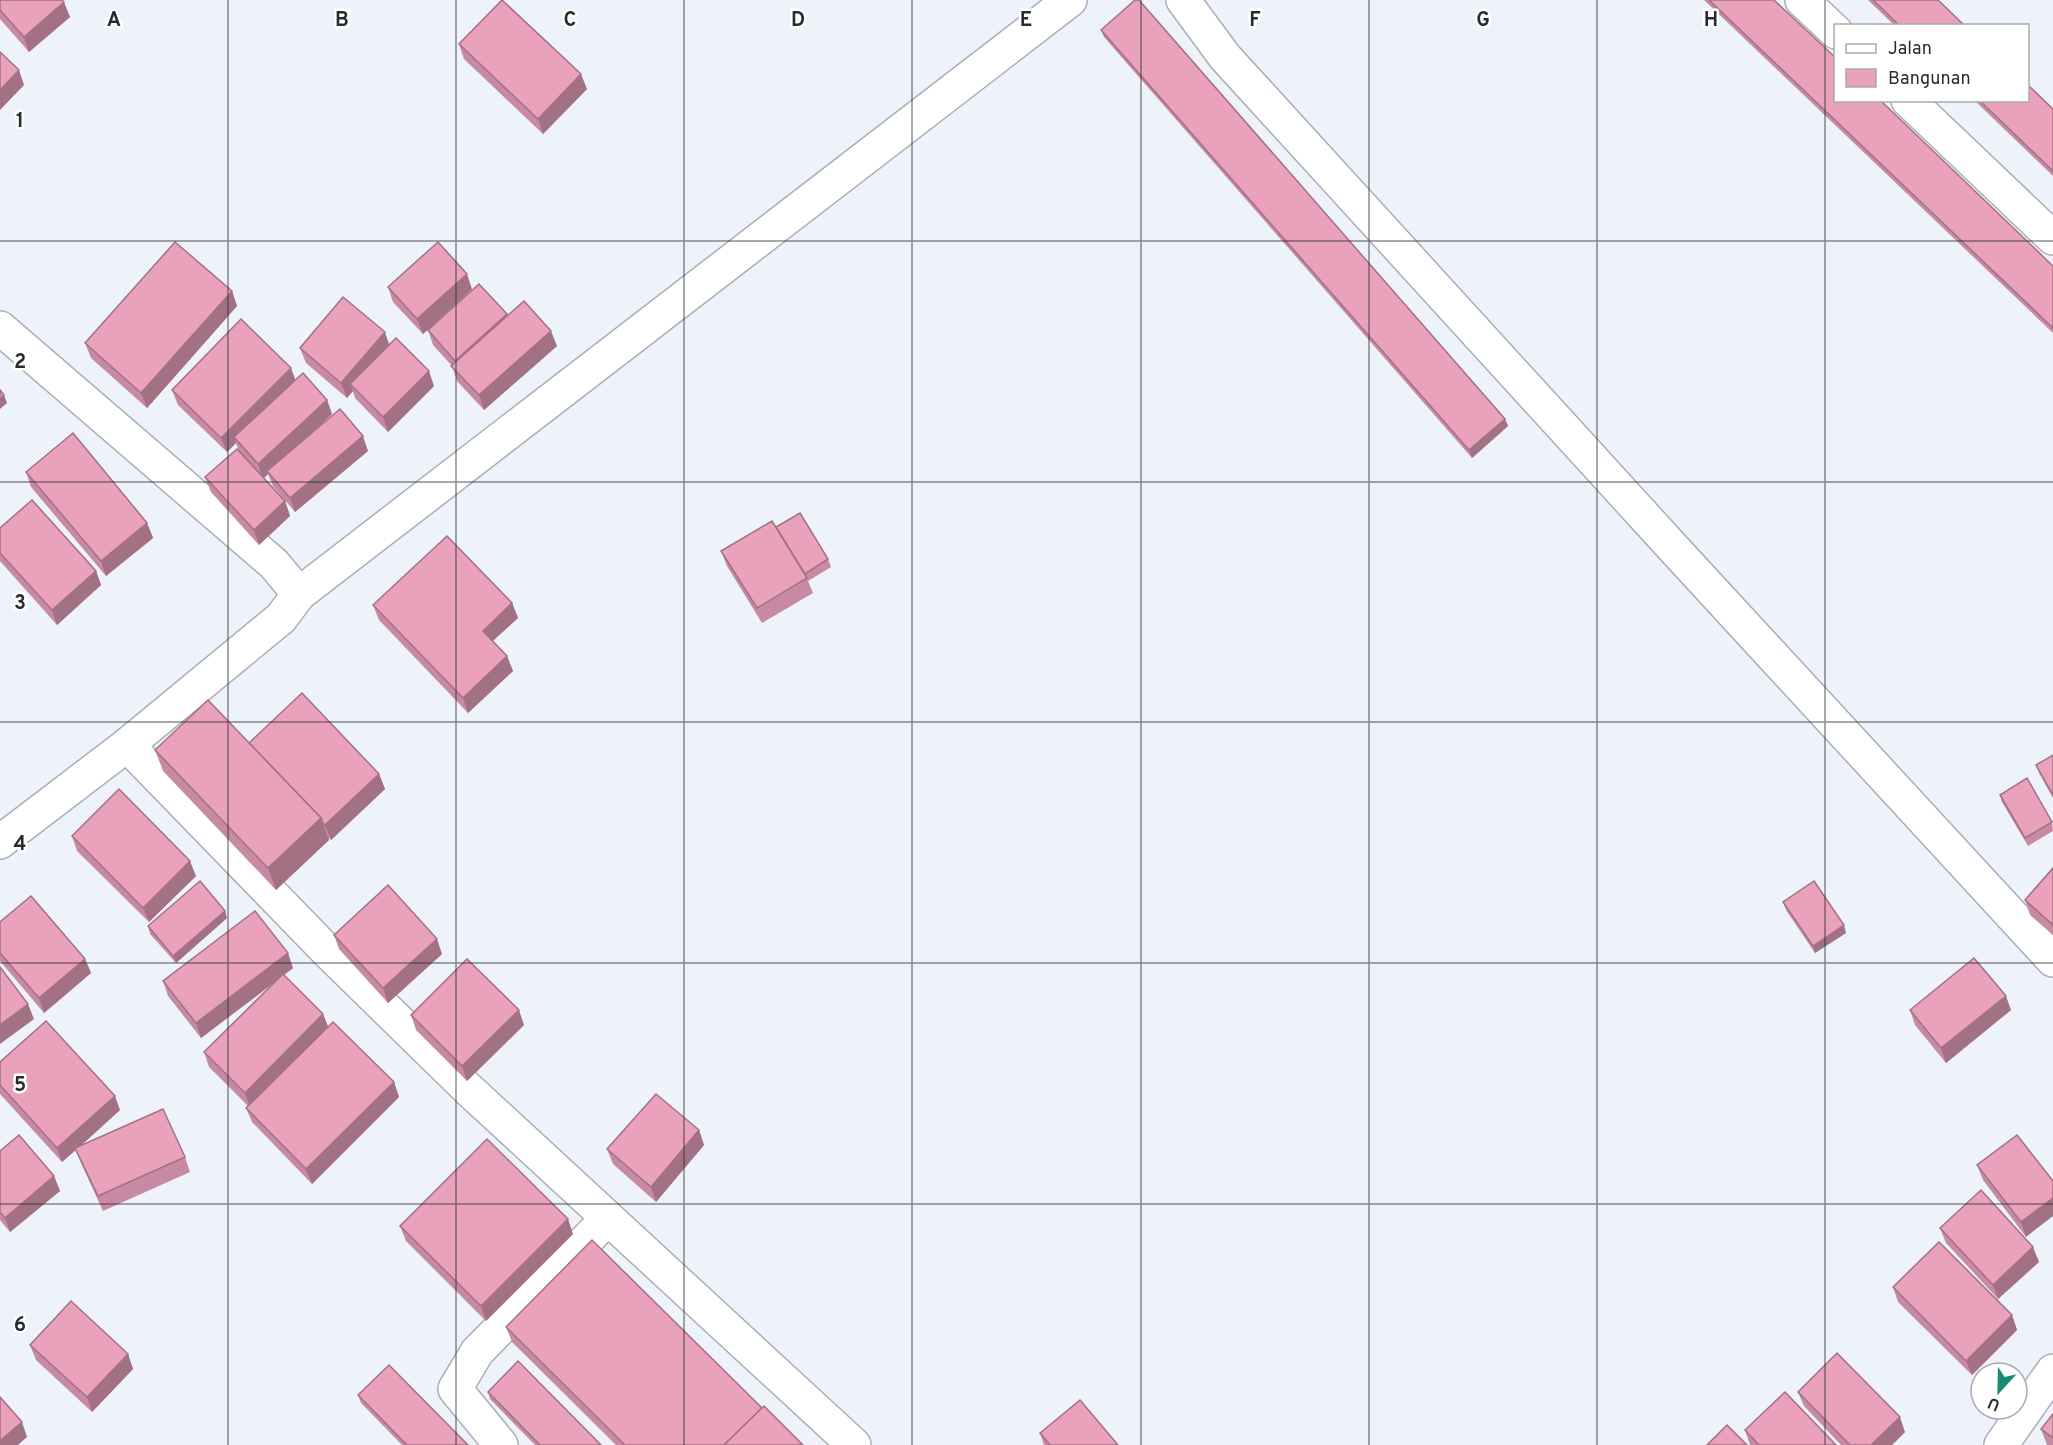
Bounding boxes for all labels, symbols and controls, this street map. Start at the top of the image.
text: A [107,8,121,34]
text: B [335,8,349,34]
text: C [564,8,576,34]
text: D [791,8,805,34]
text: E [1020,8,1032,34]
text: F [1249,8,1261,34]
text: G [1476,8,1490,34]
text: H [1704,8,1718,34]
legend [1834,24,2029,102]
text: Jalan [1888,38,1932,61]
text: Bangunan [1888,68,1971,91]
text: 1 [16,109,24,135]
text: 2 [14,350,26,376]
text: 3 [14,591,26,617]
text: 4 [14,832,26,858]
text: 5 [14,1073,26,1099]
text: 6 [14,1313,26,1339]
north arrow [1969,1361,2029,1421]
text: U [1985,1392,2003,1414]

